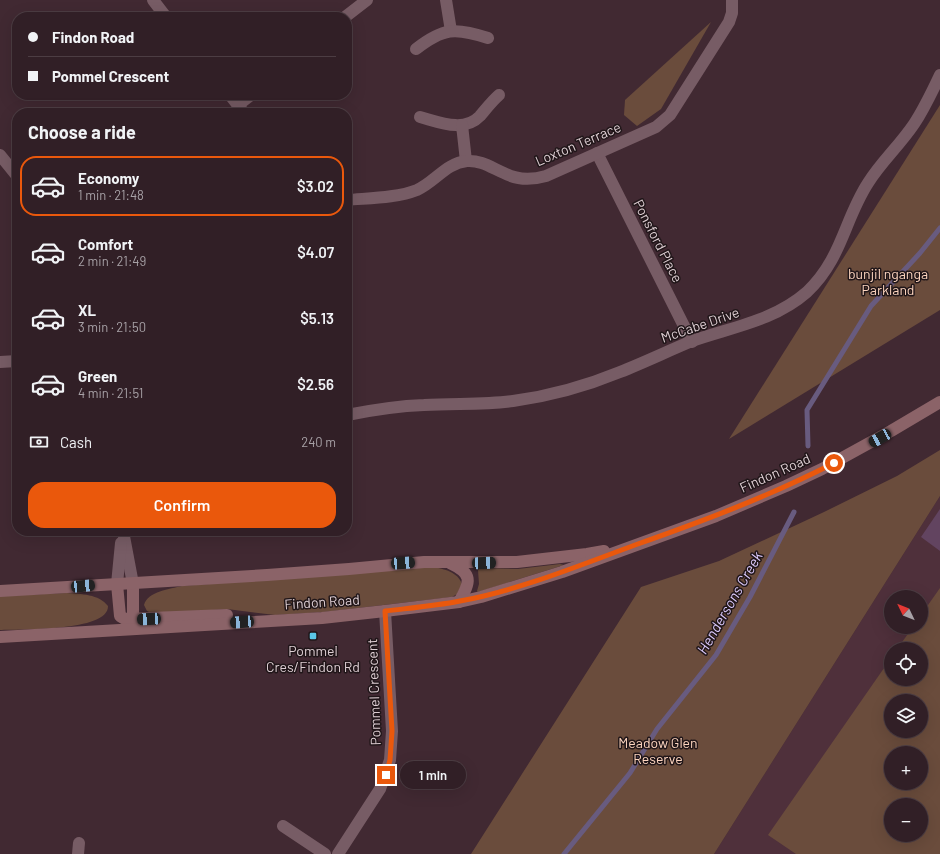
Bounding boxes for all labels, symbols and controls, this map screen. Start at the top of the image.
text: Findon Road [52,28,134,46]
text: Pommel Crescent [52,67,169,85]
street label: Loxton Terrace [532,118,623,169]
text: Choose a ride [28,121,136,143]
icon: car [30,168,66,204]
text: Economy [78,169,139,187]
text: $3.02 [297,177,334,195]
text: 1 min · 21:48 [78,187,144,203]
street label: Ponsford Place [630,196,687,285]
icon: car [30,234,66,270]
text: Comfort [78,235,133,253]
text: $4.07 [297,243,334,261]
text: 2 min · 21:49 [78,253,146,269]
park label: bunjil nganga Parkland [848,265,928,298]
icon: car [30,300,66,336]
text: XL [78,301,96,319]
street label: McCabe Drive [658,303,741,346]
text: $5.13 [300,309,334,327]
text: 3 min · 21:50 [78,319,146,335]
icon: car [30,366,66,402]
text: Green [78,367,117,385]
text: $2.56 [297,375,334,393]
text: 4 min · 21:51 [78,385,143,401]
car [867,427,893,449]
icon: cash [28,431,50,453]
text: Cash [60,433,92,451]
text: 240 m [301,434,336,450]
street label: Findon Road [737,449,813,496]
route start [825,454,843,472]
button: Confirm [28,482,336,528]
water label: Hendersons Creek [692,547,766,657]
car [391,556,415,570]
car [472,557,496,569]
car [71,579,95,593]
street label: Findon Road [284,590,360,613]
north arrow [884,590,928,634]
map controls [884,590,928,842]
car [137,612,161,626]
car [230,615,254,629]
marker: Pommel Cres/Findon Rd [308,631,318,641]
street label: Pommel Crescent [363,638,384,746]
place label: Pommel Cres/Findon Rd [266,642,360,675]
button: locate [884,642,928,686]
button: layers [884,694,928,738]
park label: Meadow Glen Reserve [618,734,698,767]
button: + [884,746,928,790]
callout: 1 min [400,761,466,789]
route end [377,766,395,784]
text: 1 min [419,767,447,783]
button: − [884,798,928,842]

